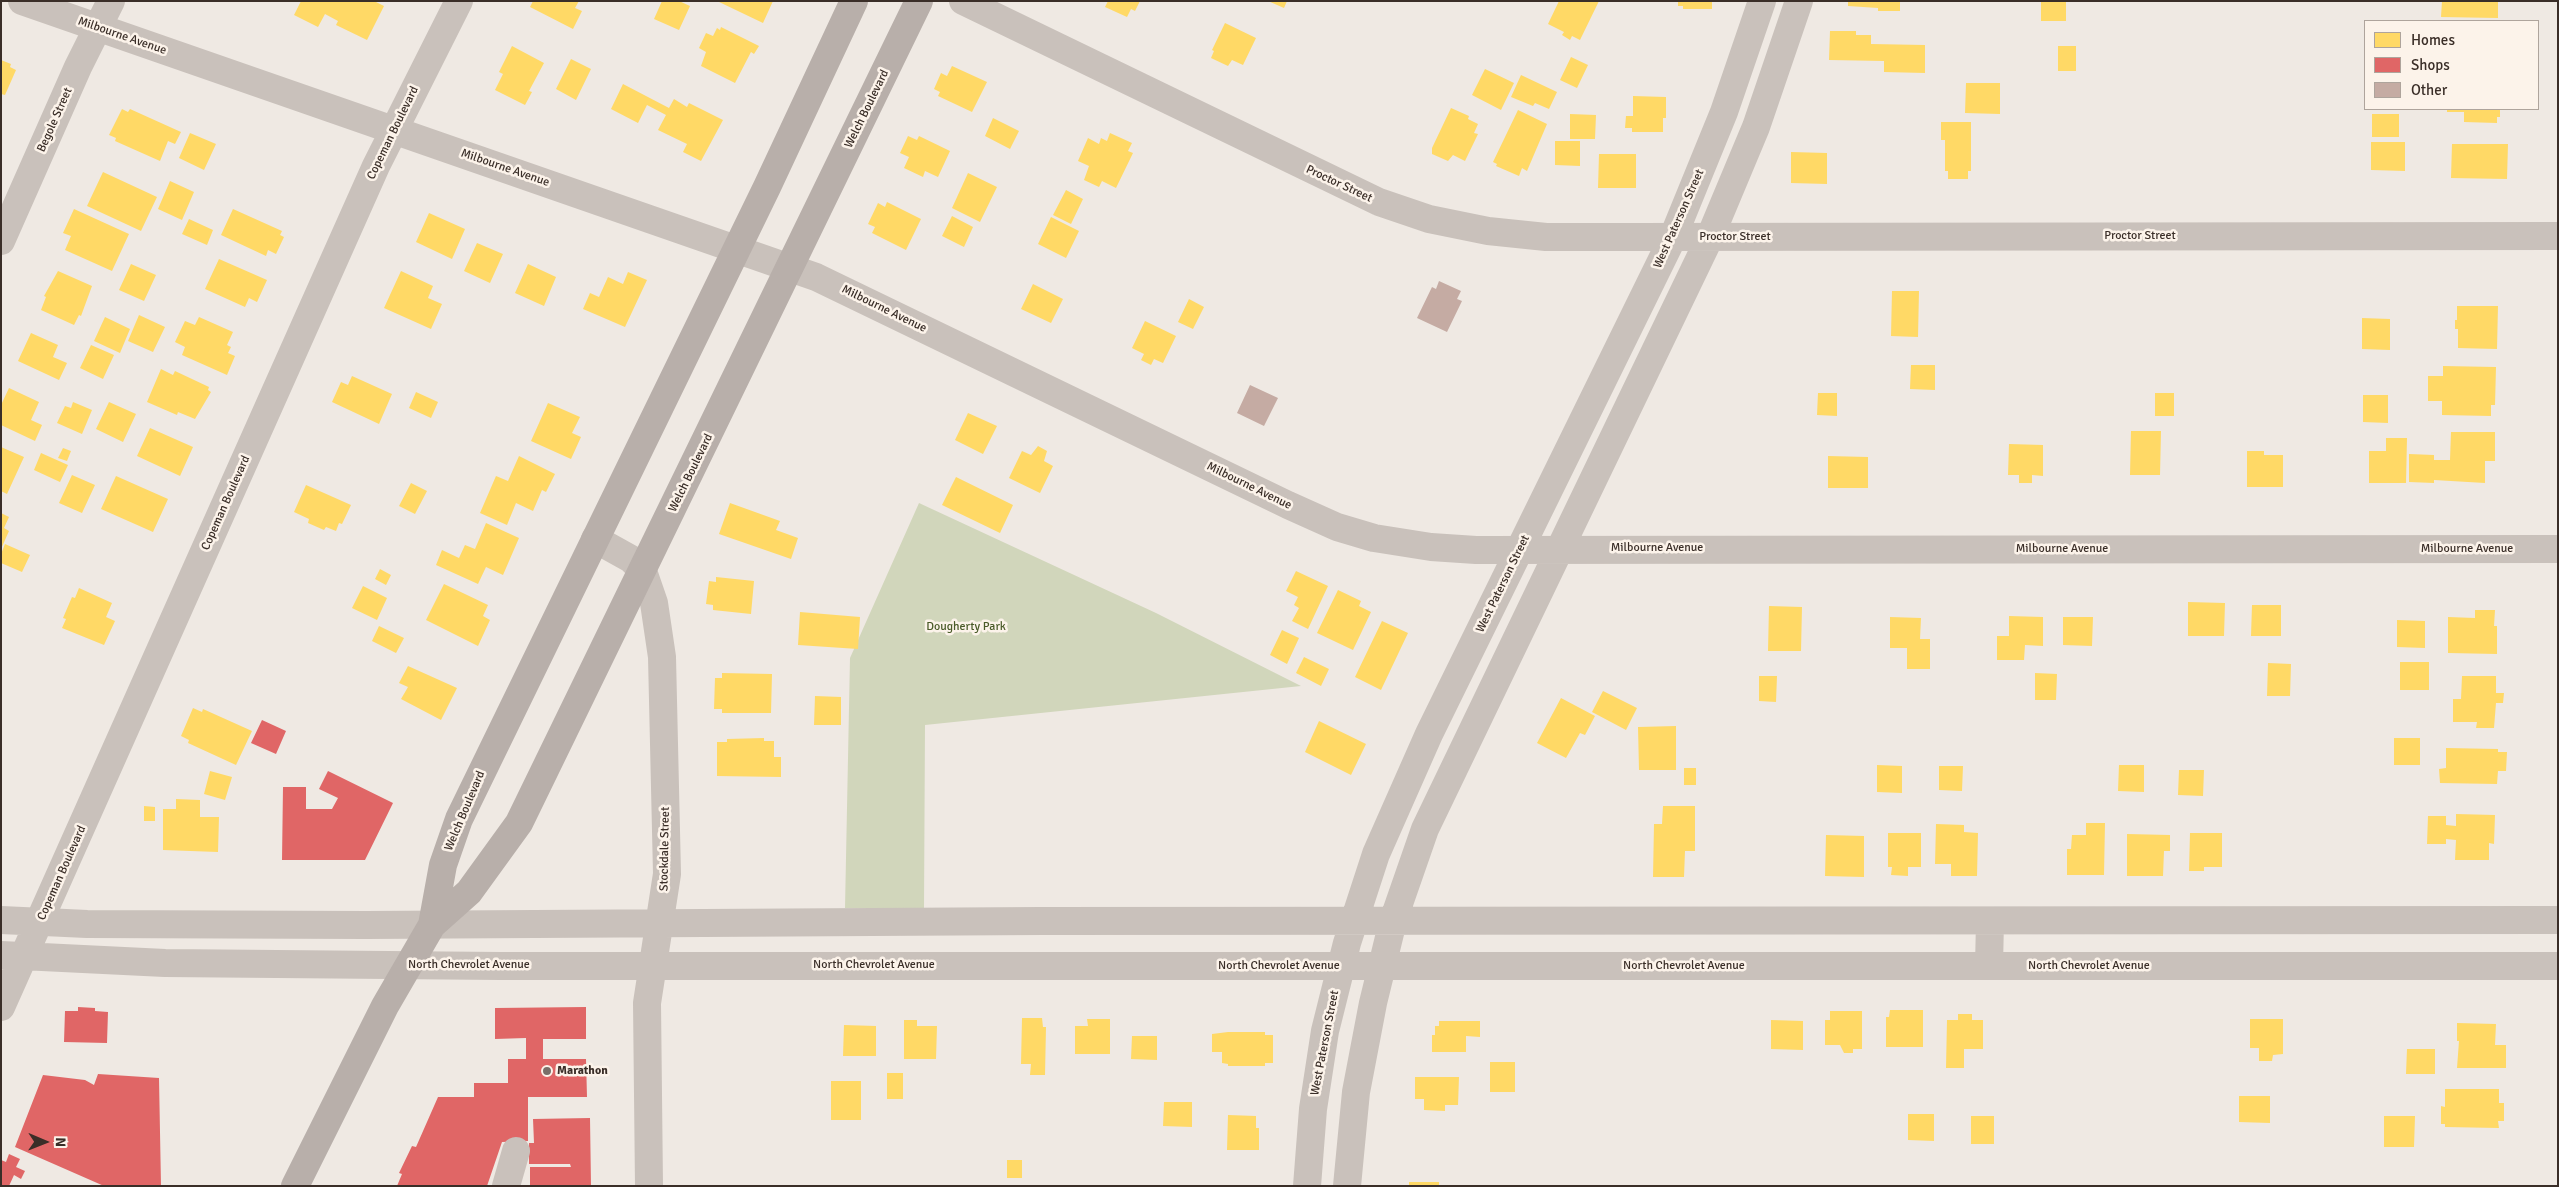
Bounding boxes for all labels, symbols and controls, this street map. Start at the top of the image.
street label: Milbourne Avenue [76,14,168,58]
legend [2364,20,2539,110]
text: Homes [2411,31,2455,49]
text: Shops [2411,56,2450,74]
street label: Welch Boulevard [842,67,892,151]
text: Other [2411,81,2447,99]
street label: Copeman Boulevard [364,84,422,182]
street label: Begole Street [34,85,76,155]
street label: Milbourne Avenue [459,146,551,190]
street label: Proctor Street [1304,162,1374,206]
street label: West Paterson Street [1651,167,1707,271]
street label: Proctor Street [2104,229,2176,243]
street label: Proctor Street [1699,230,1771,244]
street label: Milbourne Avenue [839,282,929,336]
street label: Welch Boulevard [666,431,716,515]
street label: Copeman Boulevard [199,453,253,553]
street label: Milbourne Avenue [1204,459,1294,513]
street label: West Paterson Street [1473,533,1533,635]
street label: Milbourne Avenue [1611,541,1703,555]
street label: Milbourne Avenue [2016,542,2108,556]
street label: Milbourne Avenue [2421,542,2513,556]
park label: Dougherty Park [926,620,1006,634]
street label: Welch Boulevard [442,769,488,853]
street label: Stockdale Street [657,807,673,891]
street label: Copeman Boulevard [35,823,89,923]
street label: North Chevrolet Avenue [408,958,530,972]
street label: North Chevrolet Avenue [813,958,935,972]
street label: North Chevrolet Avenue [1218,959,1340,973]
street label: North Chevrolet Avenue [1623,959,1745,973]
street label: North Chevrolet Avenue [2028,959,2150,973]
street label: West Paterson Street [1308,989,1342,1097]
place label: Marathon [557,1064,608,1078]
marker: Marathon [541,1065,553,1077]
north arrow [20,1117,70,1167]
text: N [52,1137,69,1147]

